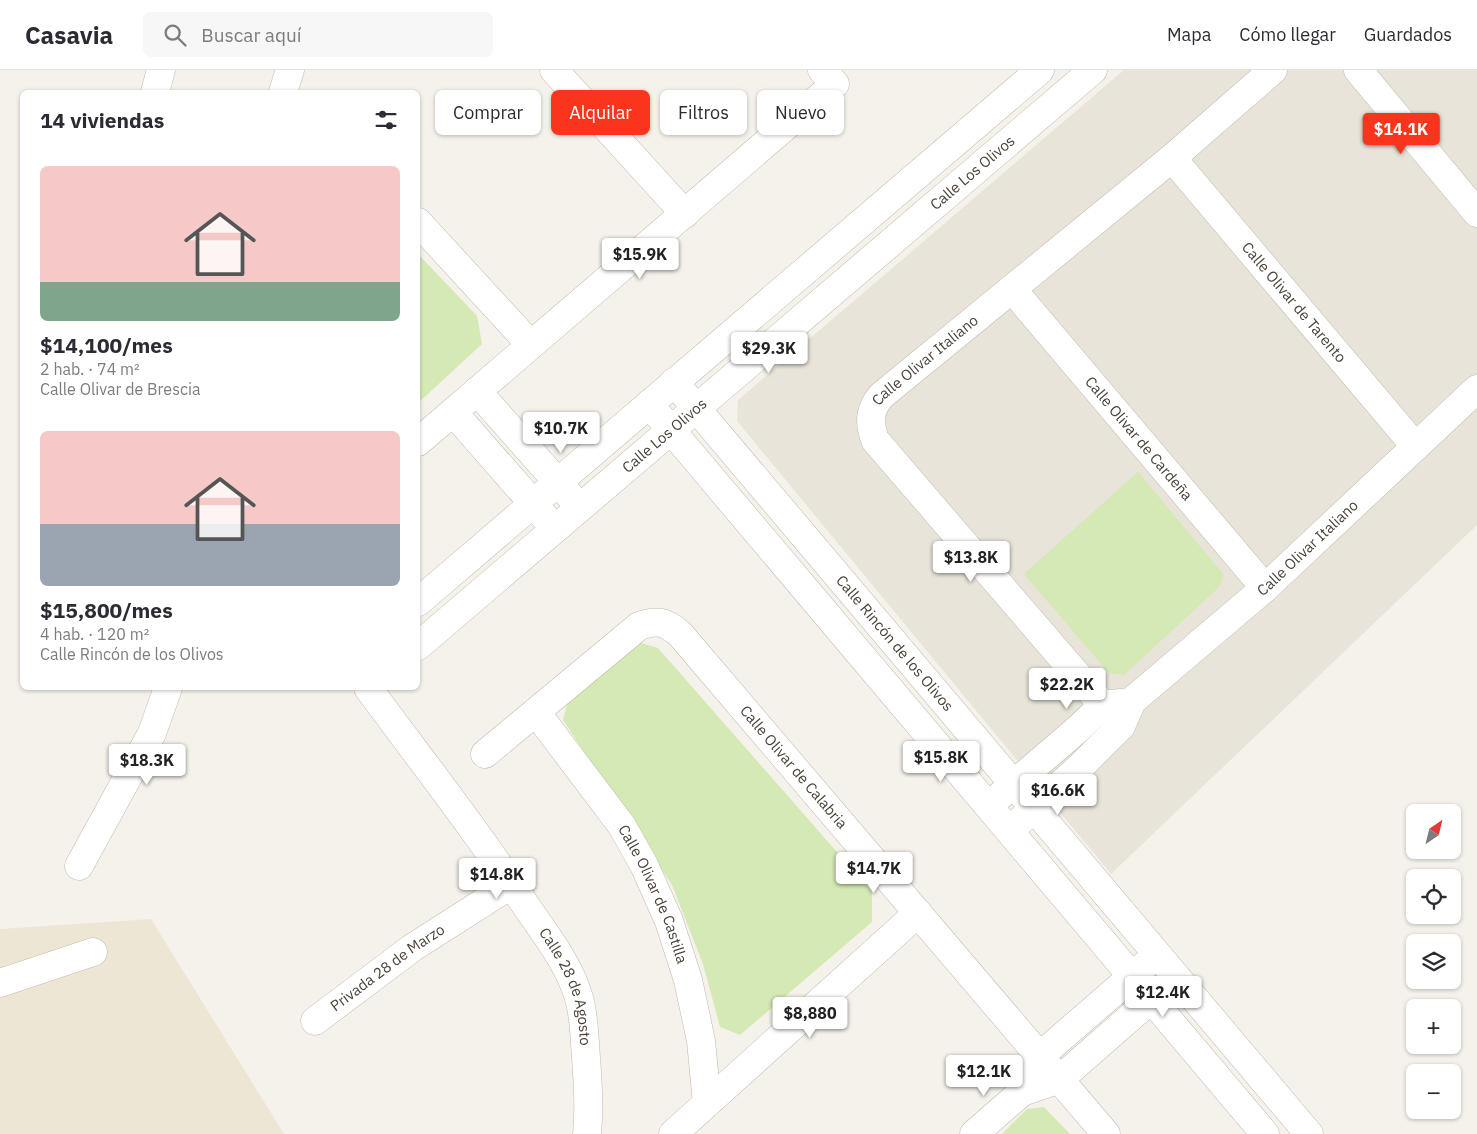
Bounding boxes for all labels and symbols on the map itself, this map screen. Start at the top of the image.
pin: $14.1K [1360,112,1442,155]
street label: Calle Los Olivos [926,131,1018,214]
pin: $15.9K [599,238,681,280]
street label: Calle Olivar de Tarento [1238,238,1351,366]
street label: Calle Olivar Italiano [867,310,982,409]
pin: $29.3K [728,332,810,374]
street label: Calle Olivar de Cardeña [1081,372,1197,504]
street label: Calle Los Olivos [618,394,710,477]
pin: $10.7K [520,412,602,454]
street label: Calle Olivar Italiano [1253,495,1362,600]
pin: $13.8K [930,540,1012,583]
street label: Calle Rincón de los Olivos [832,571,958,715]
pin: $22.2K [1026,668,1108,710]
street label: Calle Olivar de Calabria [736,701,852,832]
pin: $15.8K [900,740,982,783]
pin: $18.3K [106,744,188,786]
pin: $16.6K [1017,774,1099,816]
north arrow [1406,804,1461,859]
street label: Calle Olivar de Castilla [614,821,692,966]
pin: $14.7K [833,852,915,894]
pin: $14.8K [456,858,538,900]
street label: Privada 28 de Marzo [326,920,448,1015]
street label: Calle 28 de Agosto [535,924,595,1046]
pin: $12.4K [1122,976,1204,1018]
pin: $8,880 [769,996,851,1039]
pin: $12.1K [943,1054,1025,1097]

